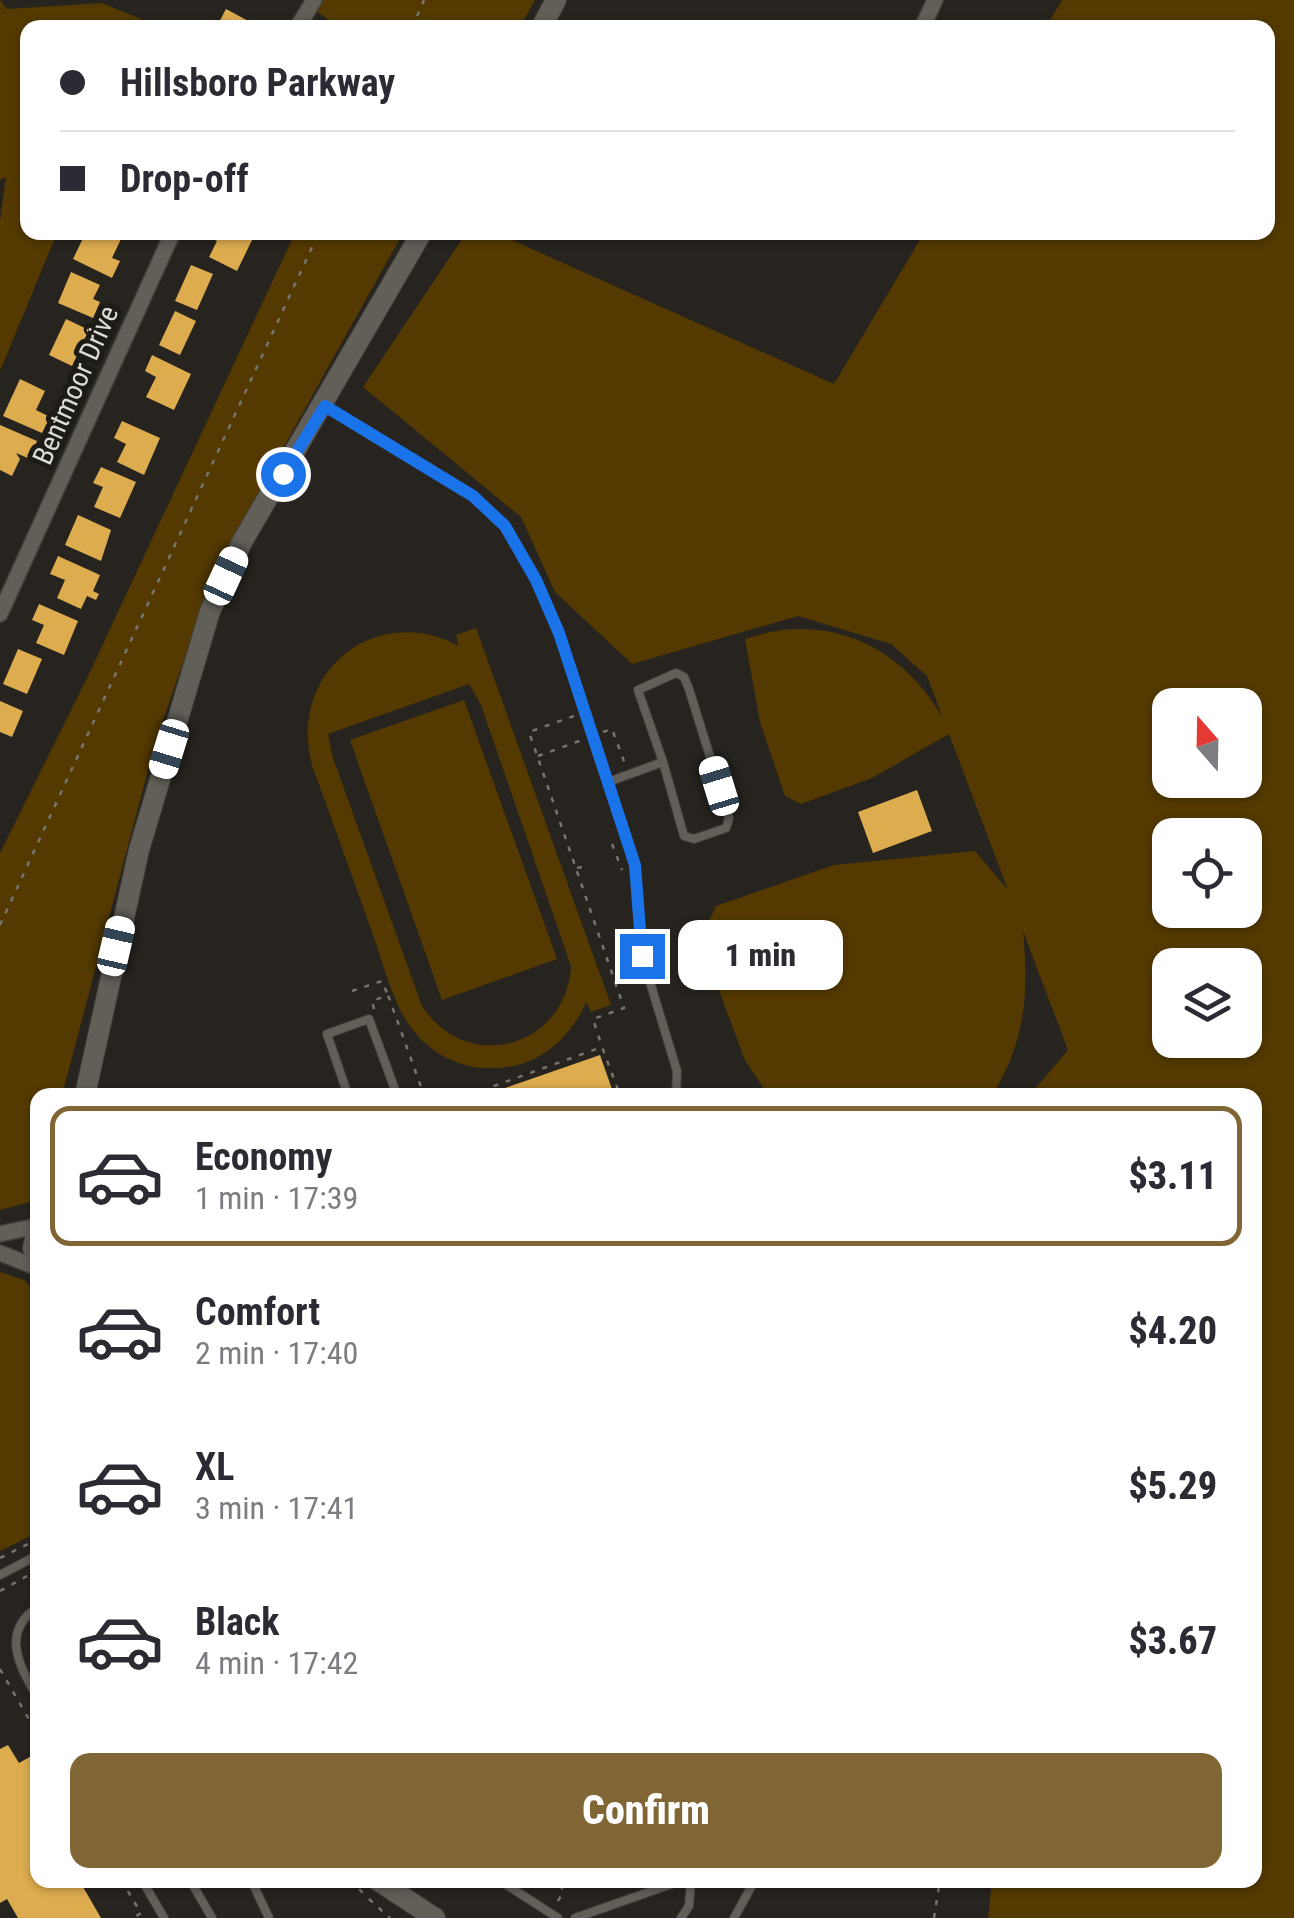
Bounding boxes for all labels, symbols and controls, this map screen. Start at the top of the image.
text: Hillsboro Parkway [120,61,395,105]
text: Drop-off [120,157,249,201]
street label: Bentmoor Drive [26,301,125,470]
route start [261,452,306,497]
car [200,542,252,610]
north arrow [1152,688,1262,798]
map controls [1152,688,1262,1058]
car [146,716,192,782]
car [696,753,742,819]
button: locate [1152,818,1262,928]
car [95,913,137,979]
callout: 1 min [677,921,842,991]
route end [620,934,665,979]
text: 1 min [725,936,796,974]
button: layers [1152,948,1262,1058]
icon: car [75,1131,165,1221]
text: Economy [195,1135,332,1179]
text: $3.11 [1128,1154,1217,1198]
text: 1 min · 17:39 [195,1179,358,1217]
icon: car [75,1286,165,1376]
text: Comfort [195,1290,320,1334]
text: $4.20 [1128,1309,1217,1353]
text: 2 min · 17:40 [195,1334,358,1372]
icon: car [75,1441,165,1531]
text: XL [195,1445,234,1489]
text: $5.29 [1128,1464,1217,1508]
text: 3 min · 17:41 [195,1489,358,1527]
icon: car [75,1596,165,1686]
text: Black [195,1600,279,1644]
text: $3.67 [1128,1619,1217,1663]
text: 4 min · 17:42 [195,1644,358,1682]
button: Confirm [70,1753,1222,1868]

